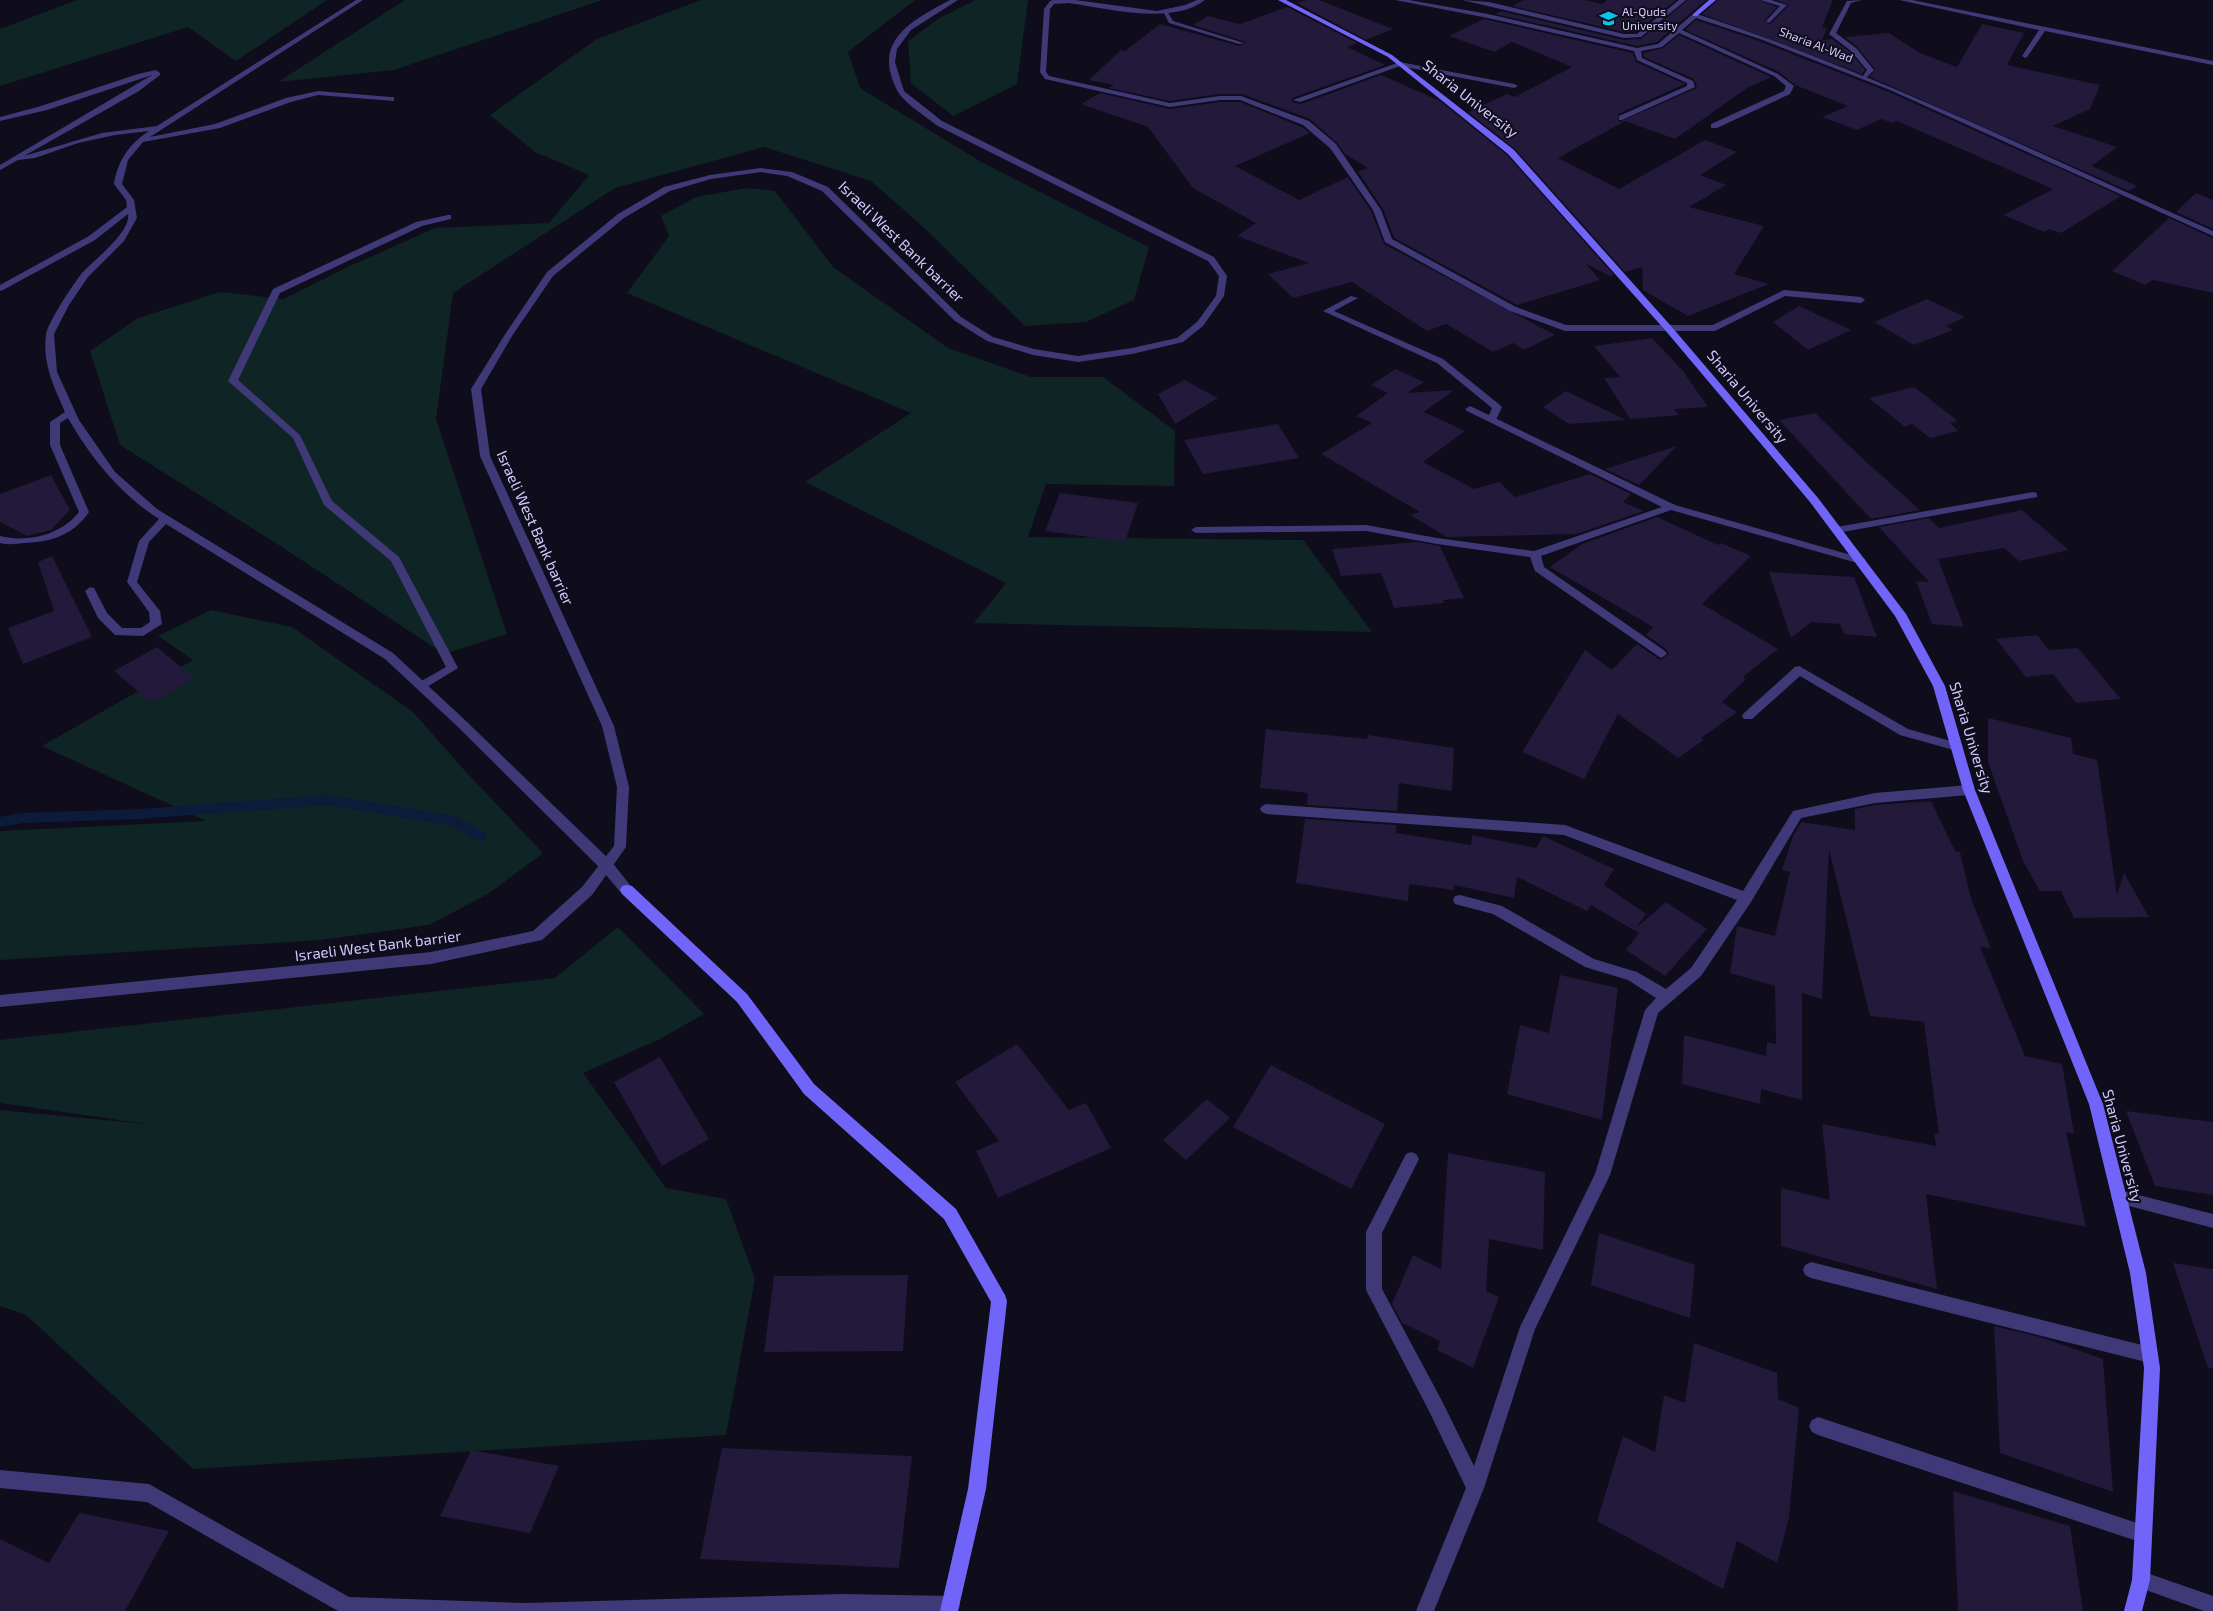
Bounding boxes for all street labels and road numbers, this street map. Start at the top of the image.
street label: Sharia Al-Wad [1778,24,1855,65]
street label: Sharia University [1419,55,1522,141]
street label: Israeli West Bank barrier [835,177,968,306]
street label: Sharia University [1704,346,1792,447]
street label: Israeli West Bank barrier [494,447,578,608]
street label: Sharia University [1946,680,1998,796]
street label: Israeli West Bank barrier [294,926,462,964]
street label: Sharia University [2099,1087,2147,1204]

